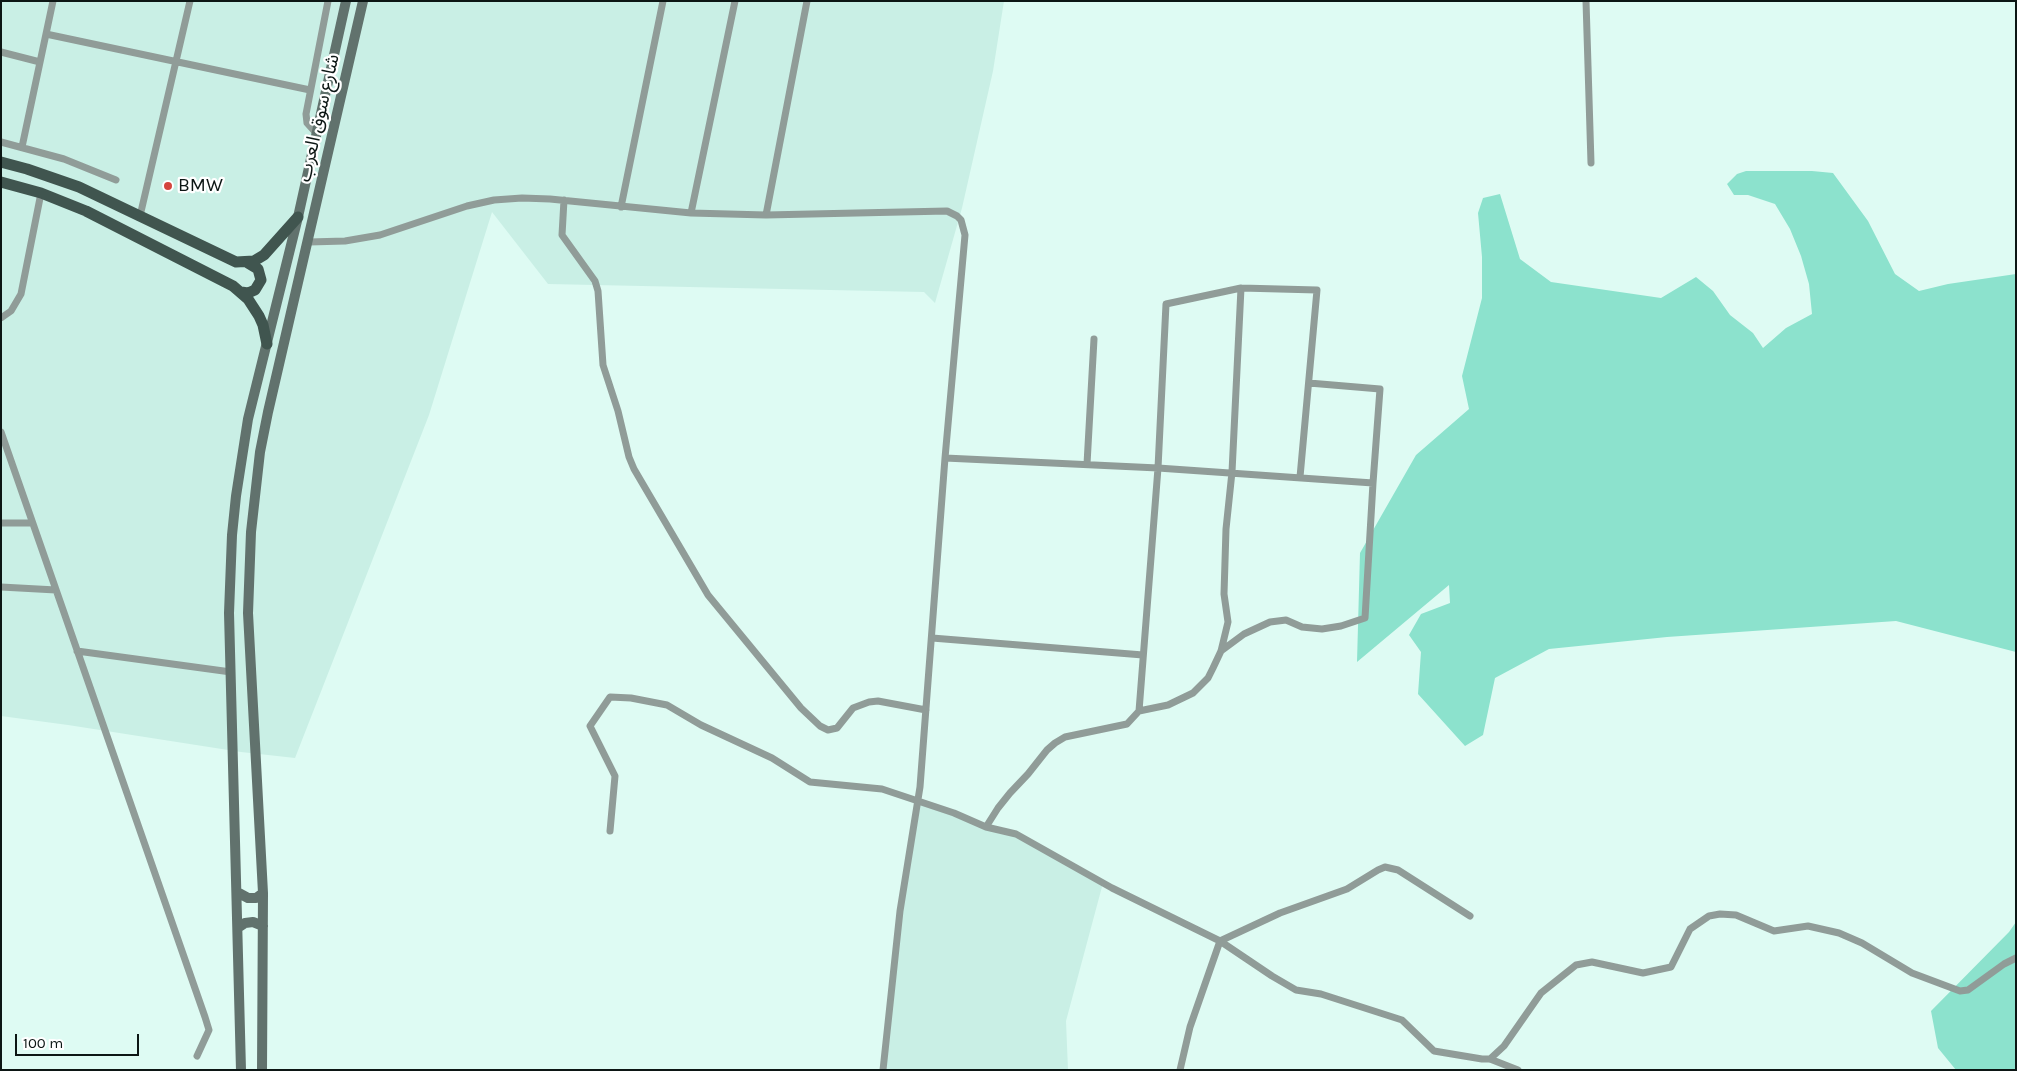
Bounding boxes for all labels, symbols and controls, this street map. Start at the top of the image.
street label: شارع سوق العرب [293,52,345,184]
place label: BMW [178,175,223,197]
marker: BMW [162,180,174,192]
scale bar [18,1024,141,1056]
text: 100 m [23,1034,63,1052]

